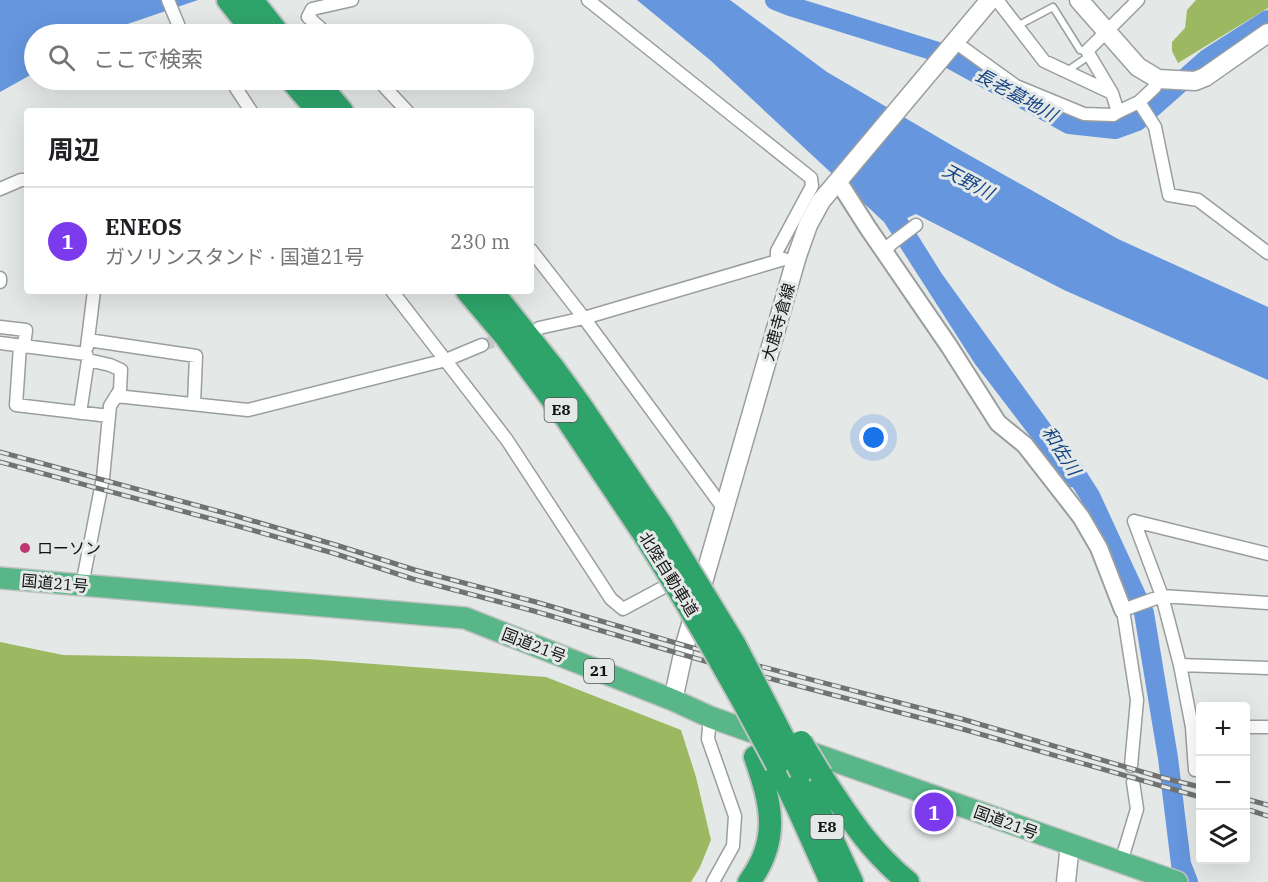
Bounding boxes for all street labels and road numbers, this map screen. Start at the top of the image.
street label: 大鹿寺倉線 [757,281,799,363]
road number: E8 [544,398,578,422]
street label: 北陸自動車道 [635,528,703,620]
street label: 国道21号 [21,570,89,596]
street label: 国道21号 [499,624,569,666]
road number: 21 [584,659,614,683]
street label: 国道21号 [971,801,1041,843]
road number: E8 [810,815,844,839]

